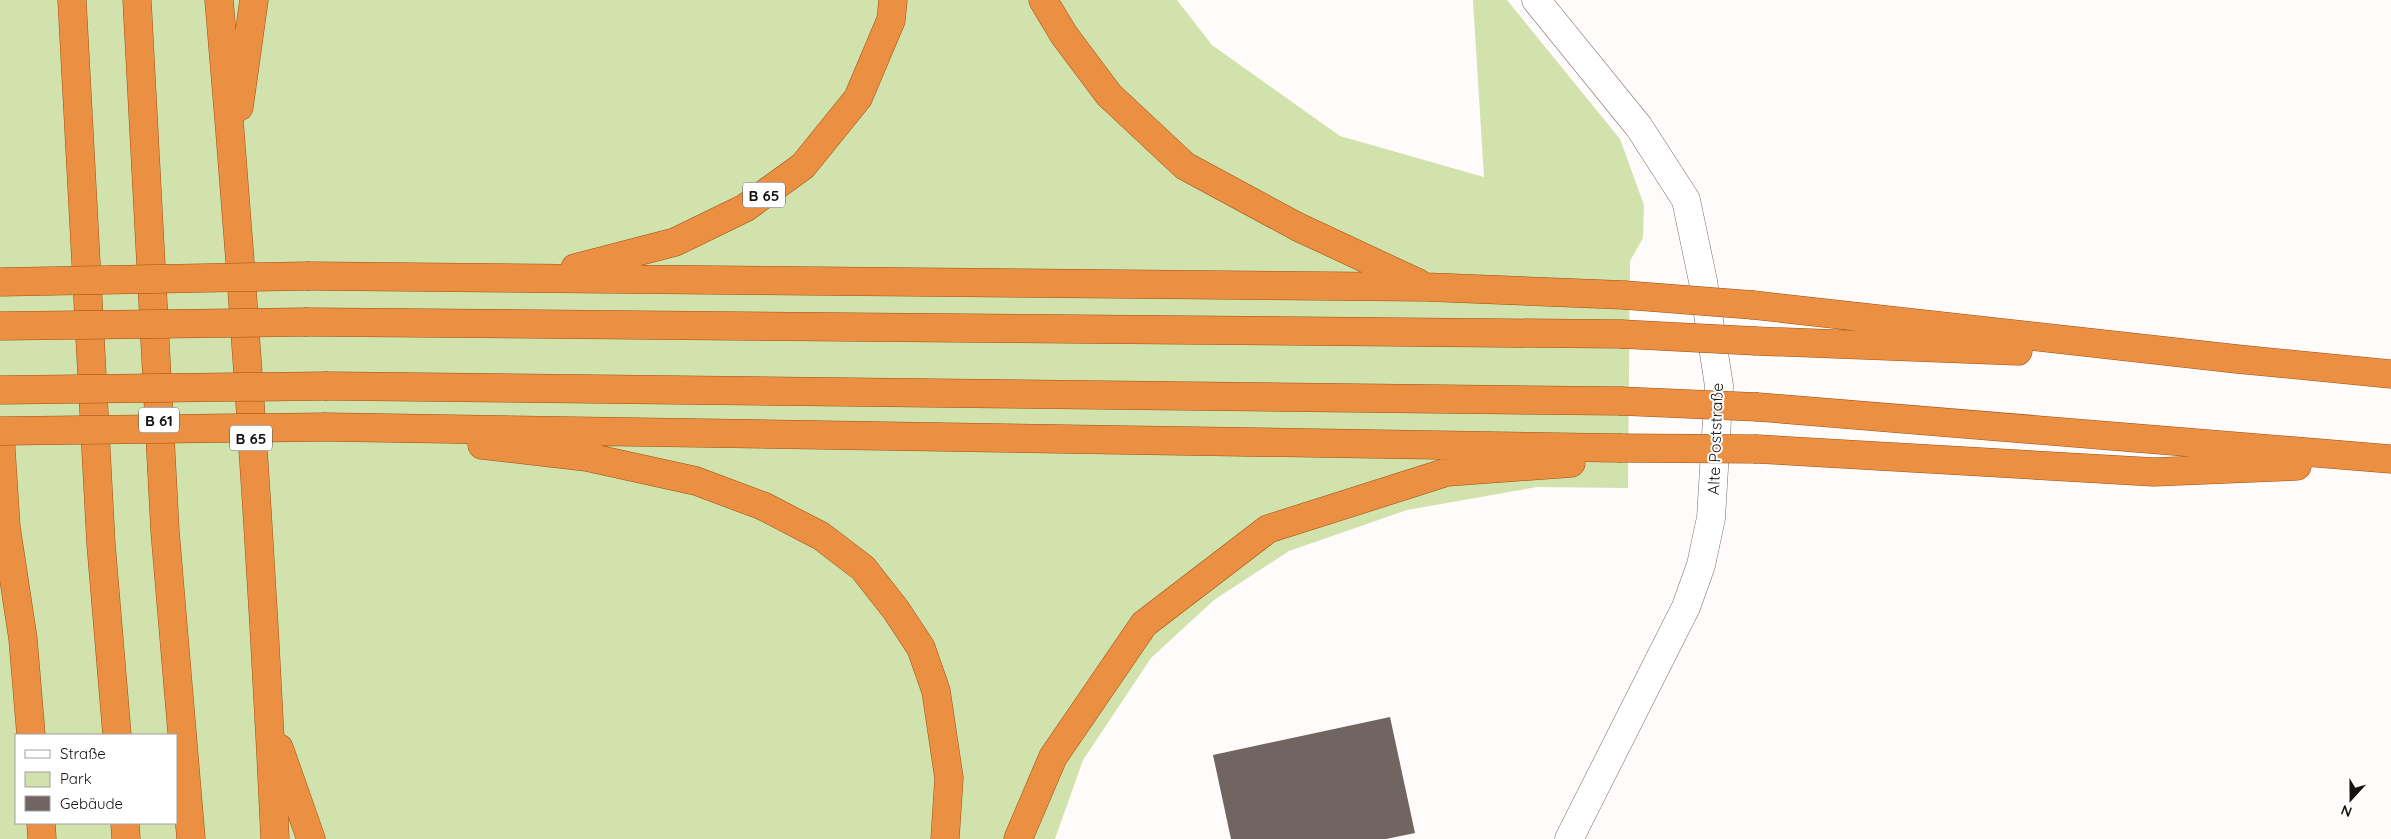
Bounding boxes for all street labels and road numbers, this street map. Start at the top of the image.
road number: B 65 [743,182,785,208]
street label: Alte Poststraße [1703,383,1727,495]
road number: B 61 [139,408,179,432]
road number: B 65 [230,426,272,450]

